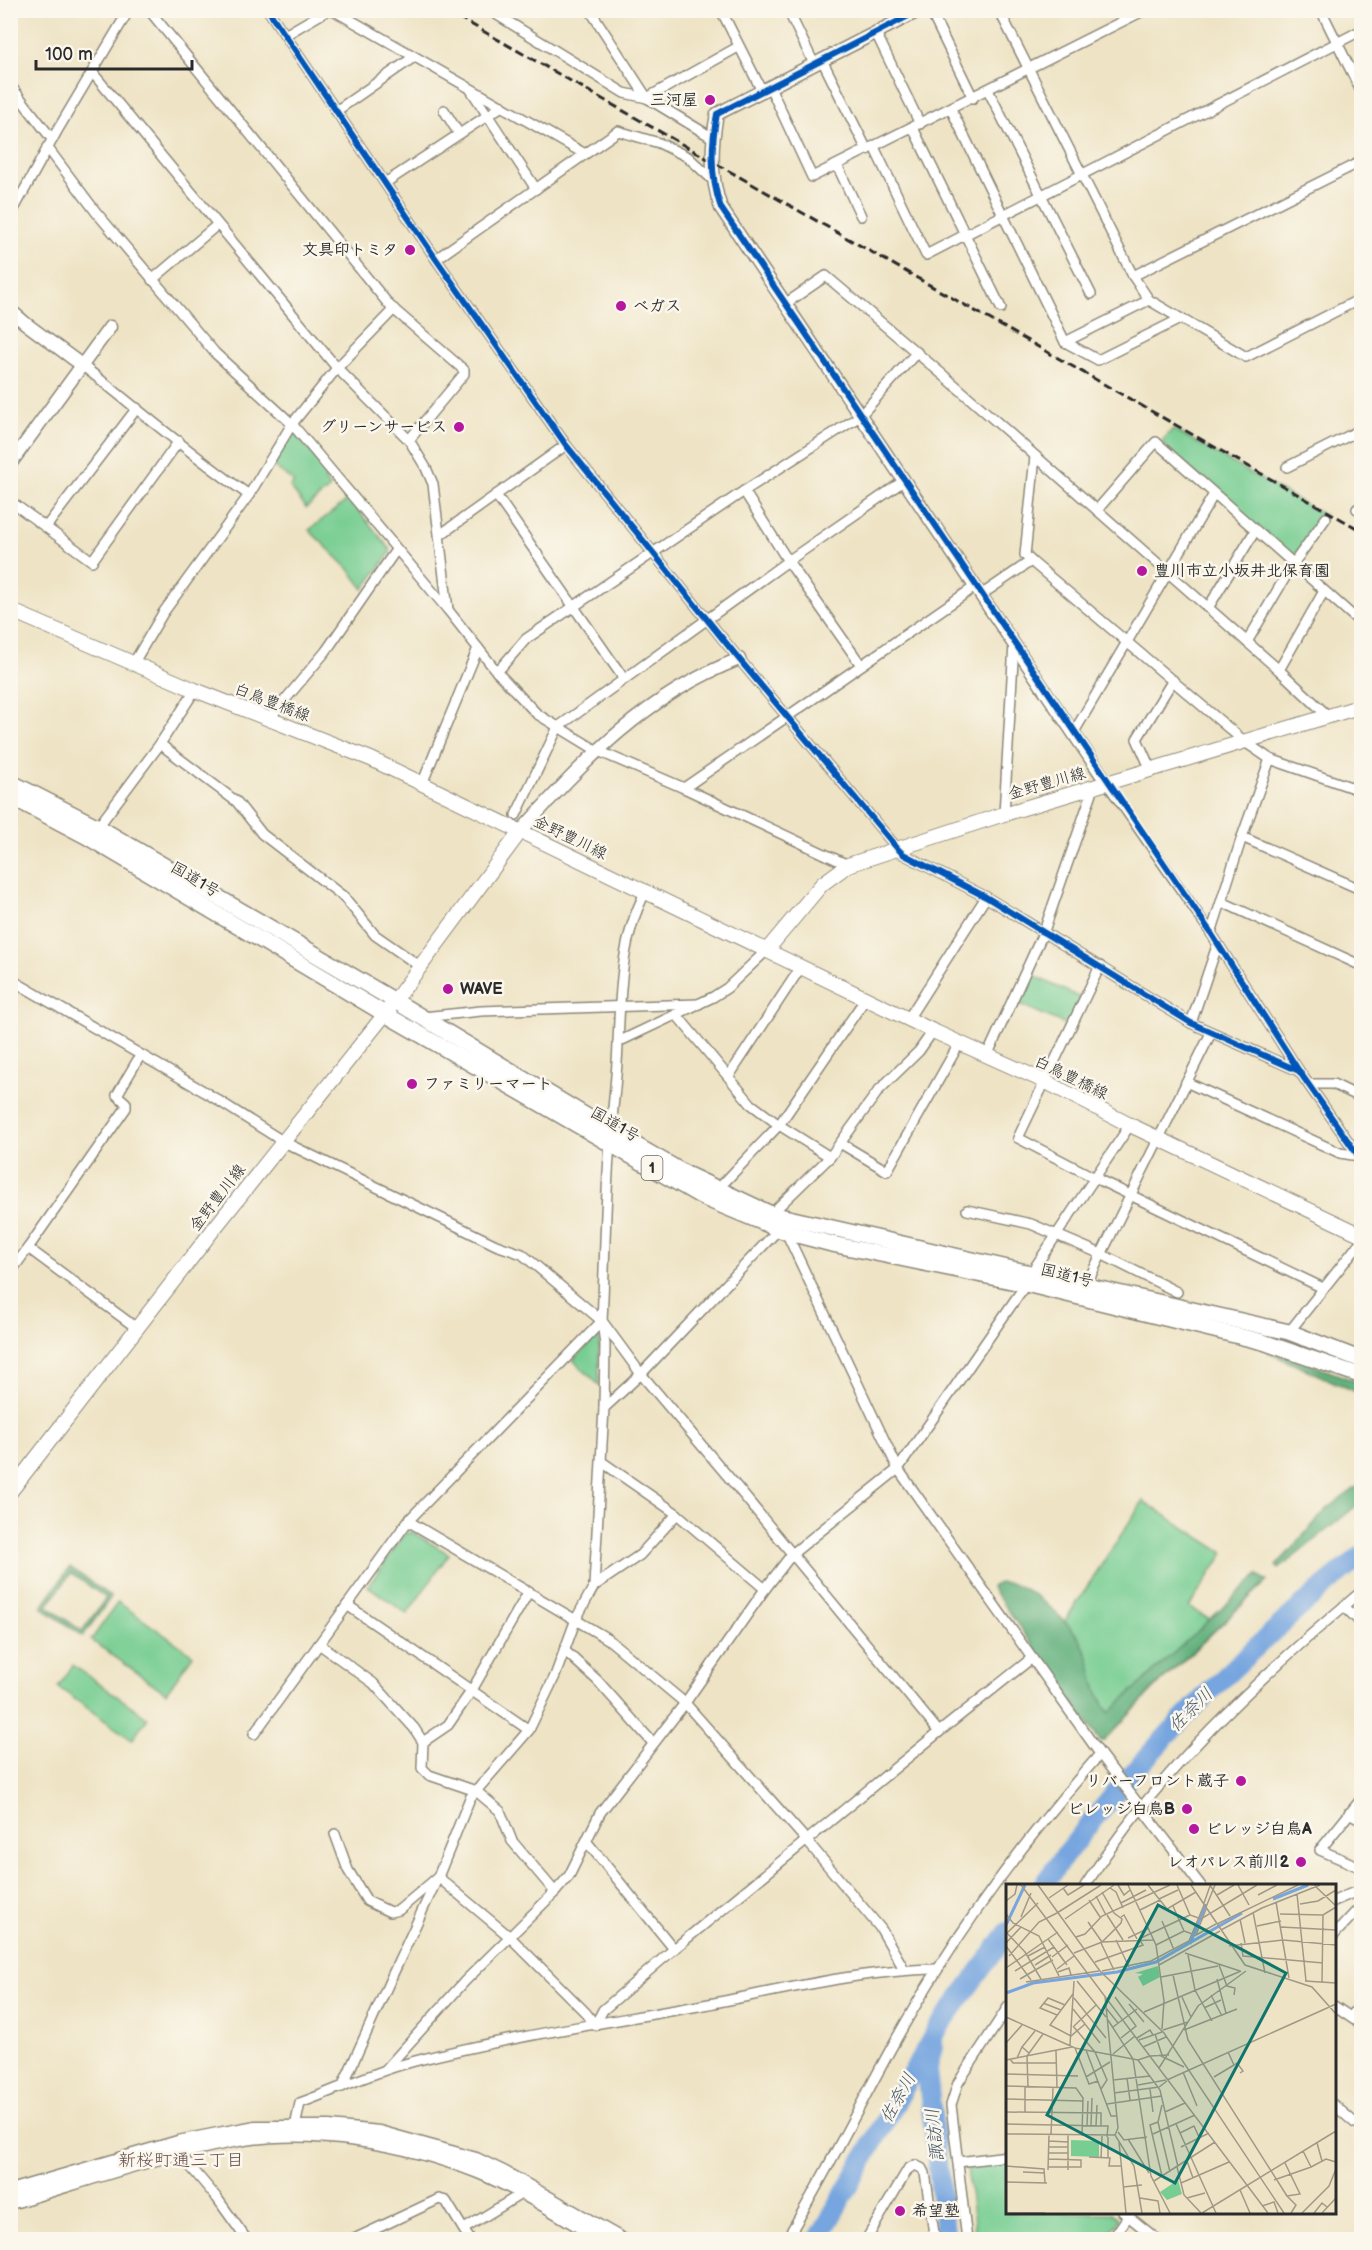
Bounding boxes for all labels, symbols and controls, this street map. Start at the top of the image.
scale bar [36,33,192,71]
text: 100 m [45,44,93,65]
place label: 三河屋 [650,91,698,110]
marker: 三河屋 [703,93,717,107]
place label: 文具印トミタ [302,241,398,260]
marker: 文具印トミタ [403,243,417,257]
place label: ベガス [633,297,681,316]
marker: ベガス [614,299,628,313]
place label: グリーンサービス [320,418,447,437]
marker: グリーンサービス [452,420,466,434]
place label: 豊川市立小坂井北保育園 [1154,562,1330,581]
marker: 豊川市立小坂井北保育園 [1135,564,1149,578]
street label: 白鳥豊橋線 [231,680,313,726]
street label: 金野豊川線 [1006,764,1088,804]
street label: 金野豊川線 [530,812,610,864]
street label: 国道1号 [167,858,223,902]
place label: WAVE [460,980,503,999]
marker: WAVE [441,982,455,996]
street label: 白鳥豊橋線 [1031,1052,1111,1104]
place label: ファミリーマート [424,1075,553,1094]
marker: ファミリーマート [405,1077,419,1091]
street label: 国道1号 [587,1103,643,1147]
road number: 1 [642,1156,662,1180]
street label: 金野豊川線 [186,1161,250,1235]
street label: 国道1号 [1038,1260,1096,1292]
water label: 佐奈川 [1164,1683,1218,1737]
place label: リバーフロント蔵子 [1086,1772,1229,1791]
marker: リバーフロント蔵子 [1234,1774,1248,1788]
place label: ビレッジ白鳥B [1068,1800,1175,1819]
marker: ビレッジ白鳥B [1180,1802,1194,1816]
place label: ビレッジ白鳥A [1206,1820,1312,1839]
marker: ビレッジ白鳥A [1187,1822,1201,1836]
place label: レオパレス前川2 [1167,1853,1289,1872]
marker: レオパレス前川2 [1294,1855,1308,1869]
inset map [1006,1884,1336,2214]
water label: 佐奈川 [876,2069,920,2127]
water label: 諏訪川 [922,2107,948,2163]
district label: 新桜町通三丁目 [118,2150,244,2171]
place label: 希望塾 [912,2202,960,2221]
marker: 希望塾 [893,2204,907,2218]

